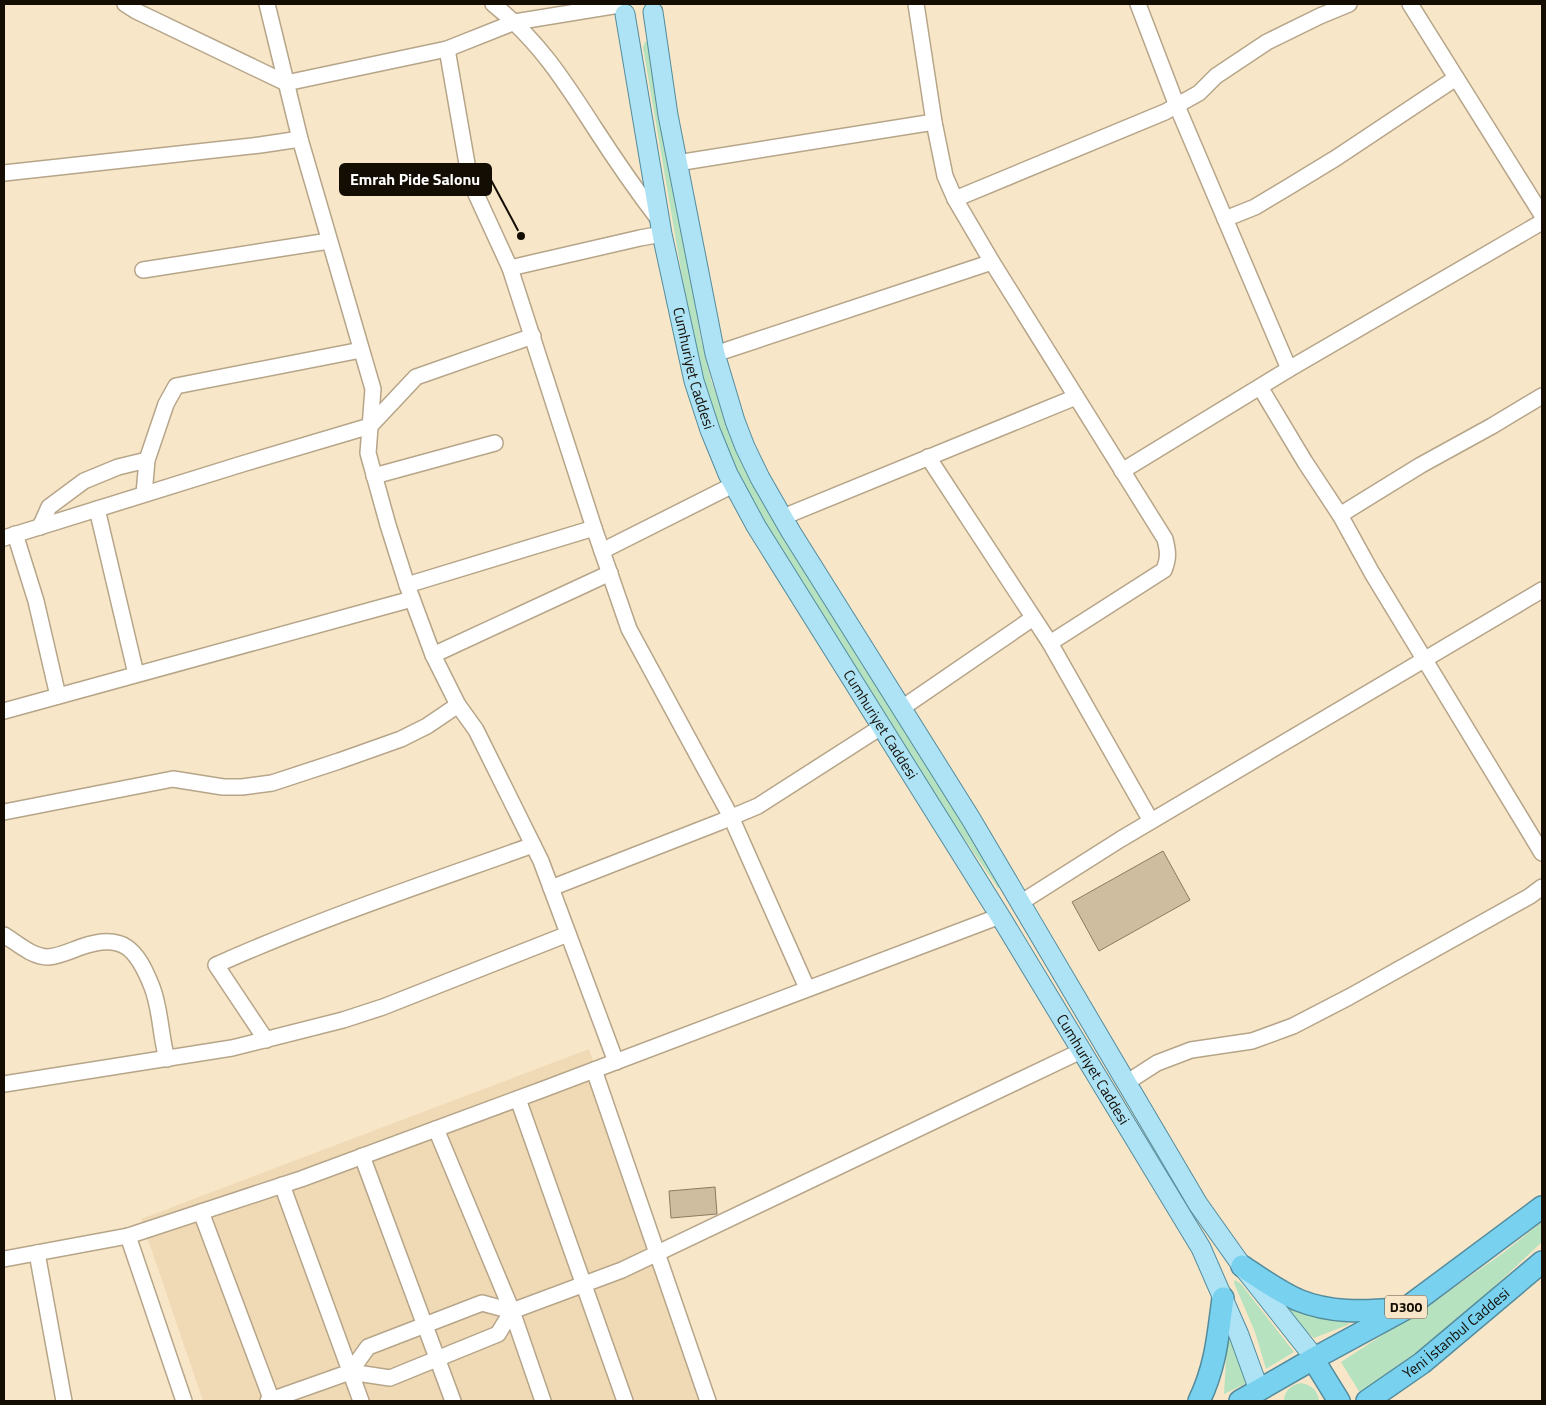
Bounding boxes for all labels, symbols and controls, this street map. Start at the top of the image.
callout: Emrah Pide Salonu [340,164,491,195]
text: Emrah Pide Salonu [350,167,480,191]
street label: Cumhuriyet Caddesi [667,305,721,432]
street label: Cumhuriyet Caddesi [838,665,924,784]
street label: Cumhuriyet Caddesi [1051,1009,1136,1129]
street label: Yeni İstanbul Caddesi [1398,1282,1514,1384]
road number: D300 [1385,1295,1427,1318]

